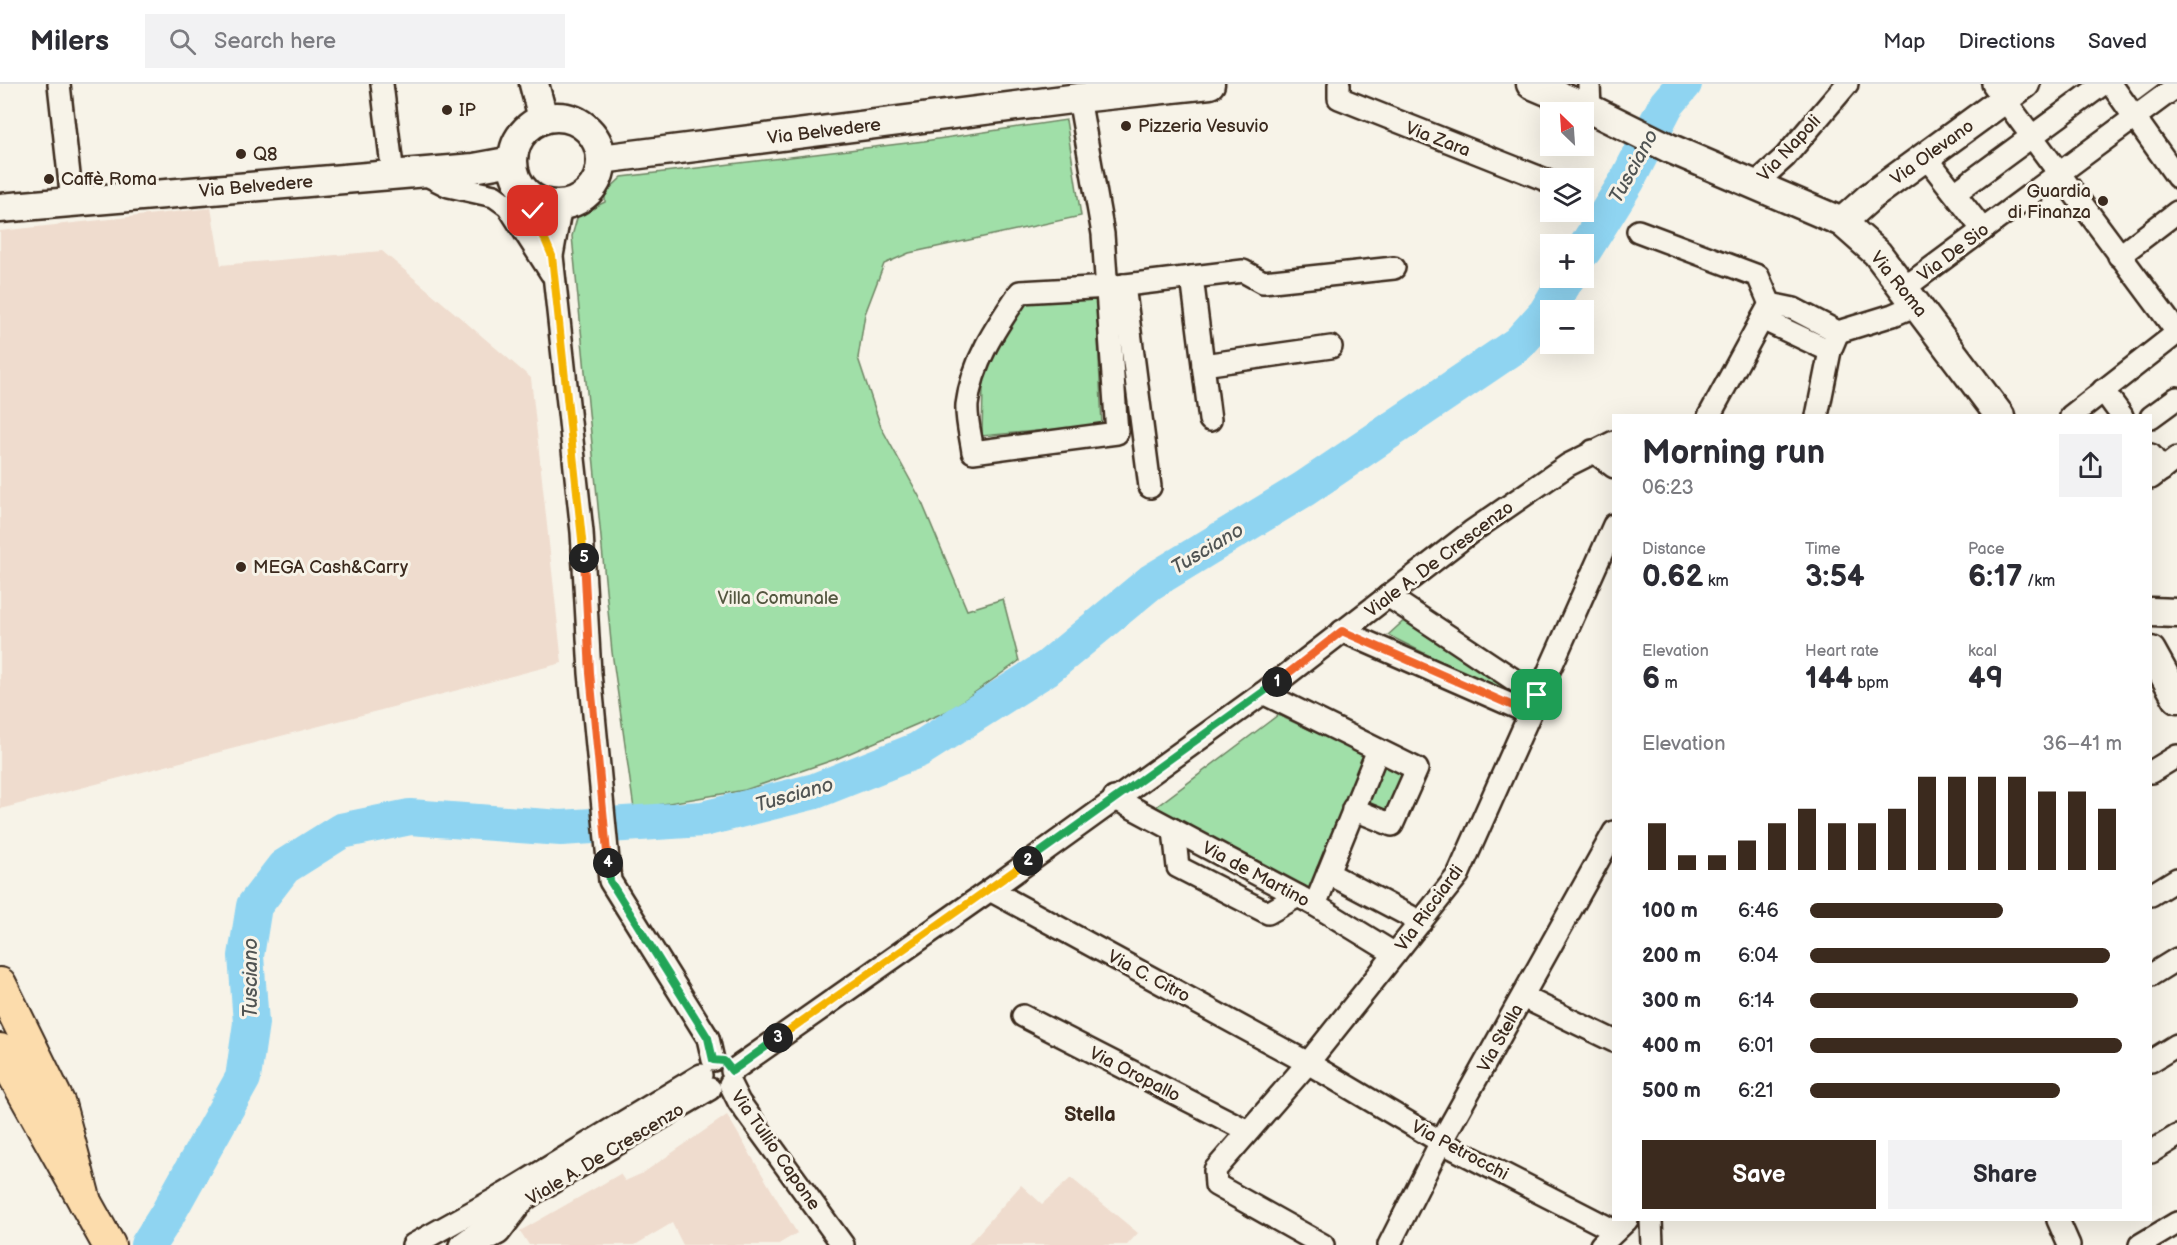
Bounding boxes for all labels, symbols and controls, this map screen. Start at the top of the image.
search box [145,14,565,68]
text: Milers [30,25,109,58]
icon: search [166,25,199,58]
text: Search here [214,28,336,55]
text: Map [1883,29,1926,54]
text: Directions [1959,29,2055,54]
text: Saved [2088,29,2147,54]
place label: IP [459,100,477,121]
north arrow [1540,102,1594,156]
map controls [1540,102,1594,354]
marker: IP [440,103,454,117]
street label: Via Napoli [1753,111,1825,186]
street label: Via Belvedere [766,114,882,149]
street label: Via Olevano [1887,115,1978,190]
place label: Pizzeria Vesuvio [1138,116,1269,137]
street label: Via Zara [1402,117,1473,161]
marker: Pizzeria Vesuvio [1119,119,1133,133]
water label: Tusciano [1604,126,1664,207]
place label: Q8 [253,144,278,165]
marker: Q8 [234,147,248,161]
button: layers [1540,168,1594,222]
place label: Caffè Roma [61,169,157,190]
street label: Via Belvedere [198,171,314,202]
marker: Caffè Roma [42,172,56,186]
place label: Guardia di Finanza [2008,181,2091,223]
pin [507,185,558,236]
icon: check [516,194,549,227]
marker: Guardia di Finanza [2096,194,2110,208]
street label: Via De Sio [1914,219,1993,286]
button: + [1540,234,1594,288]
street label: Via Roma [1866,247,1931,321]
button: − [1540,300,1594,354]
text: Morning run [1642,433,1825,473]
button: share [2059,434,2122,497]
text: 06:23 [1642,476,1694,500]
street label: Viale A. De Crescenzo [1361,497,1518,622]
water label: Tusciano [1167,518,1248,580]
text: Distance [1642,540,1706,559]
text: Time [1805,540,1840,559]
text: Pace [1968,540,2004,559]
pin: 5 [569,543,599,573]
text: 5 [579,548,589,567]
place label: MEGA Cash&Carry [253,557,409,578]
text: 0.62 [1642,559,1703,595]
text: 3:54 [1805,559,1865,595]
text: 6:17 [1968,559,2023,595]
marker: MEGA Cash&Carry [234,560,248,574]
text: km [1703,572,1729,591]
text: /km [2023,572,2055,591]
park label: Villa Comunale [717,588,839,609]
text: Elevation [1642,642,1709,661]
text: Heart rate [1805,642,1879,661]
text: kcal [1968,642,1997,661]
text: 6 [1642,661,1660,697]
text: 144 [1805,661,1853,697]
text: 49 [1968,661,2003,697]
pin: 1 [1262,667,1292,697]
pin [1511,669,1562,720]
text: 1 [1274,672,1280,691]
text: m [1660,674,1678,693]
text: bpm [1853,674,1889,693]
icon: arrive [1520,678,1553,711]
text: Elevation [1642,732,1725,756]
text: 36–41 m [2042,732,2122,756]
water label: Tusciano [752,772,836,818]
street label: Via de Martino [1198,837,1313,912]
pin: 2 [1013,846,1043,876]
pin: 4 [593,848,623,878]
text: 2 [1023,851,1033,870]
text: 4 [603,853,613,872]
street label: Via Ricciardi [1391,861,1468,956]
text: 100 m [1642,899,1698,923]
text: 6:46 [1738,899,1779,923]
water label: Tusciano [239,938,263,1018]
text: 200 m [1642,944,1701,968]
text: 6:04 [1738,944,1778,968]
street label: Via C. Citro [1104,946,1194,1007]
text: 300 m [1642,989,1701,1013]
text: 6:14 [1738,989,1774,1013]
street label: Via Stella [1473,1000,1528,1076]
pin: 3 [763,1023,793,1053]
text: 3 [773,1028,783,1047]
text: 400 m [1642,1034,1701,1058]
text: 6:01 [1738,1034,1774,1058]
street label: Via Oropallo [1086,1043,1184,1106]
text: 500 m [1642,1079,1701,1103]
text: 6:21 [1738,1079,1774,1103]
street label: Via Tullio Capone [727,1086,825,1214]
street label: Viale A. De Crescenzo [523,1099,688,1210]
district label: Stella [1064,1103,1116,1127]
street label: Via Petrocchi [1408,1116,1512,1185]
button: Save [1642,1140,1876,1209]
button: Share [1888,1140,2122,1209]

